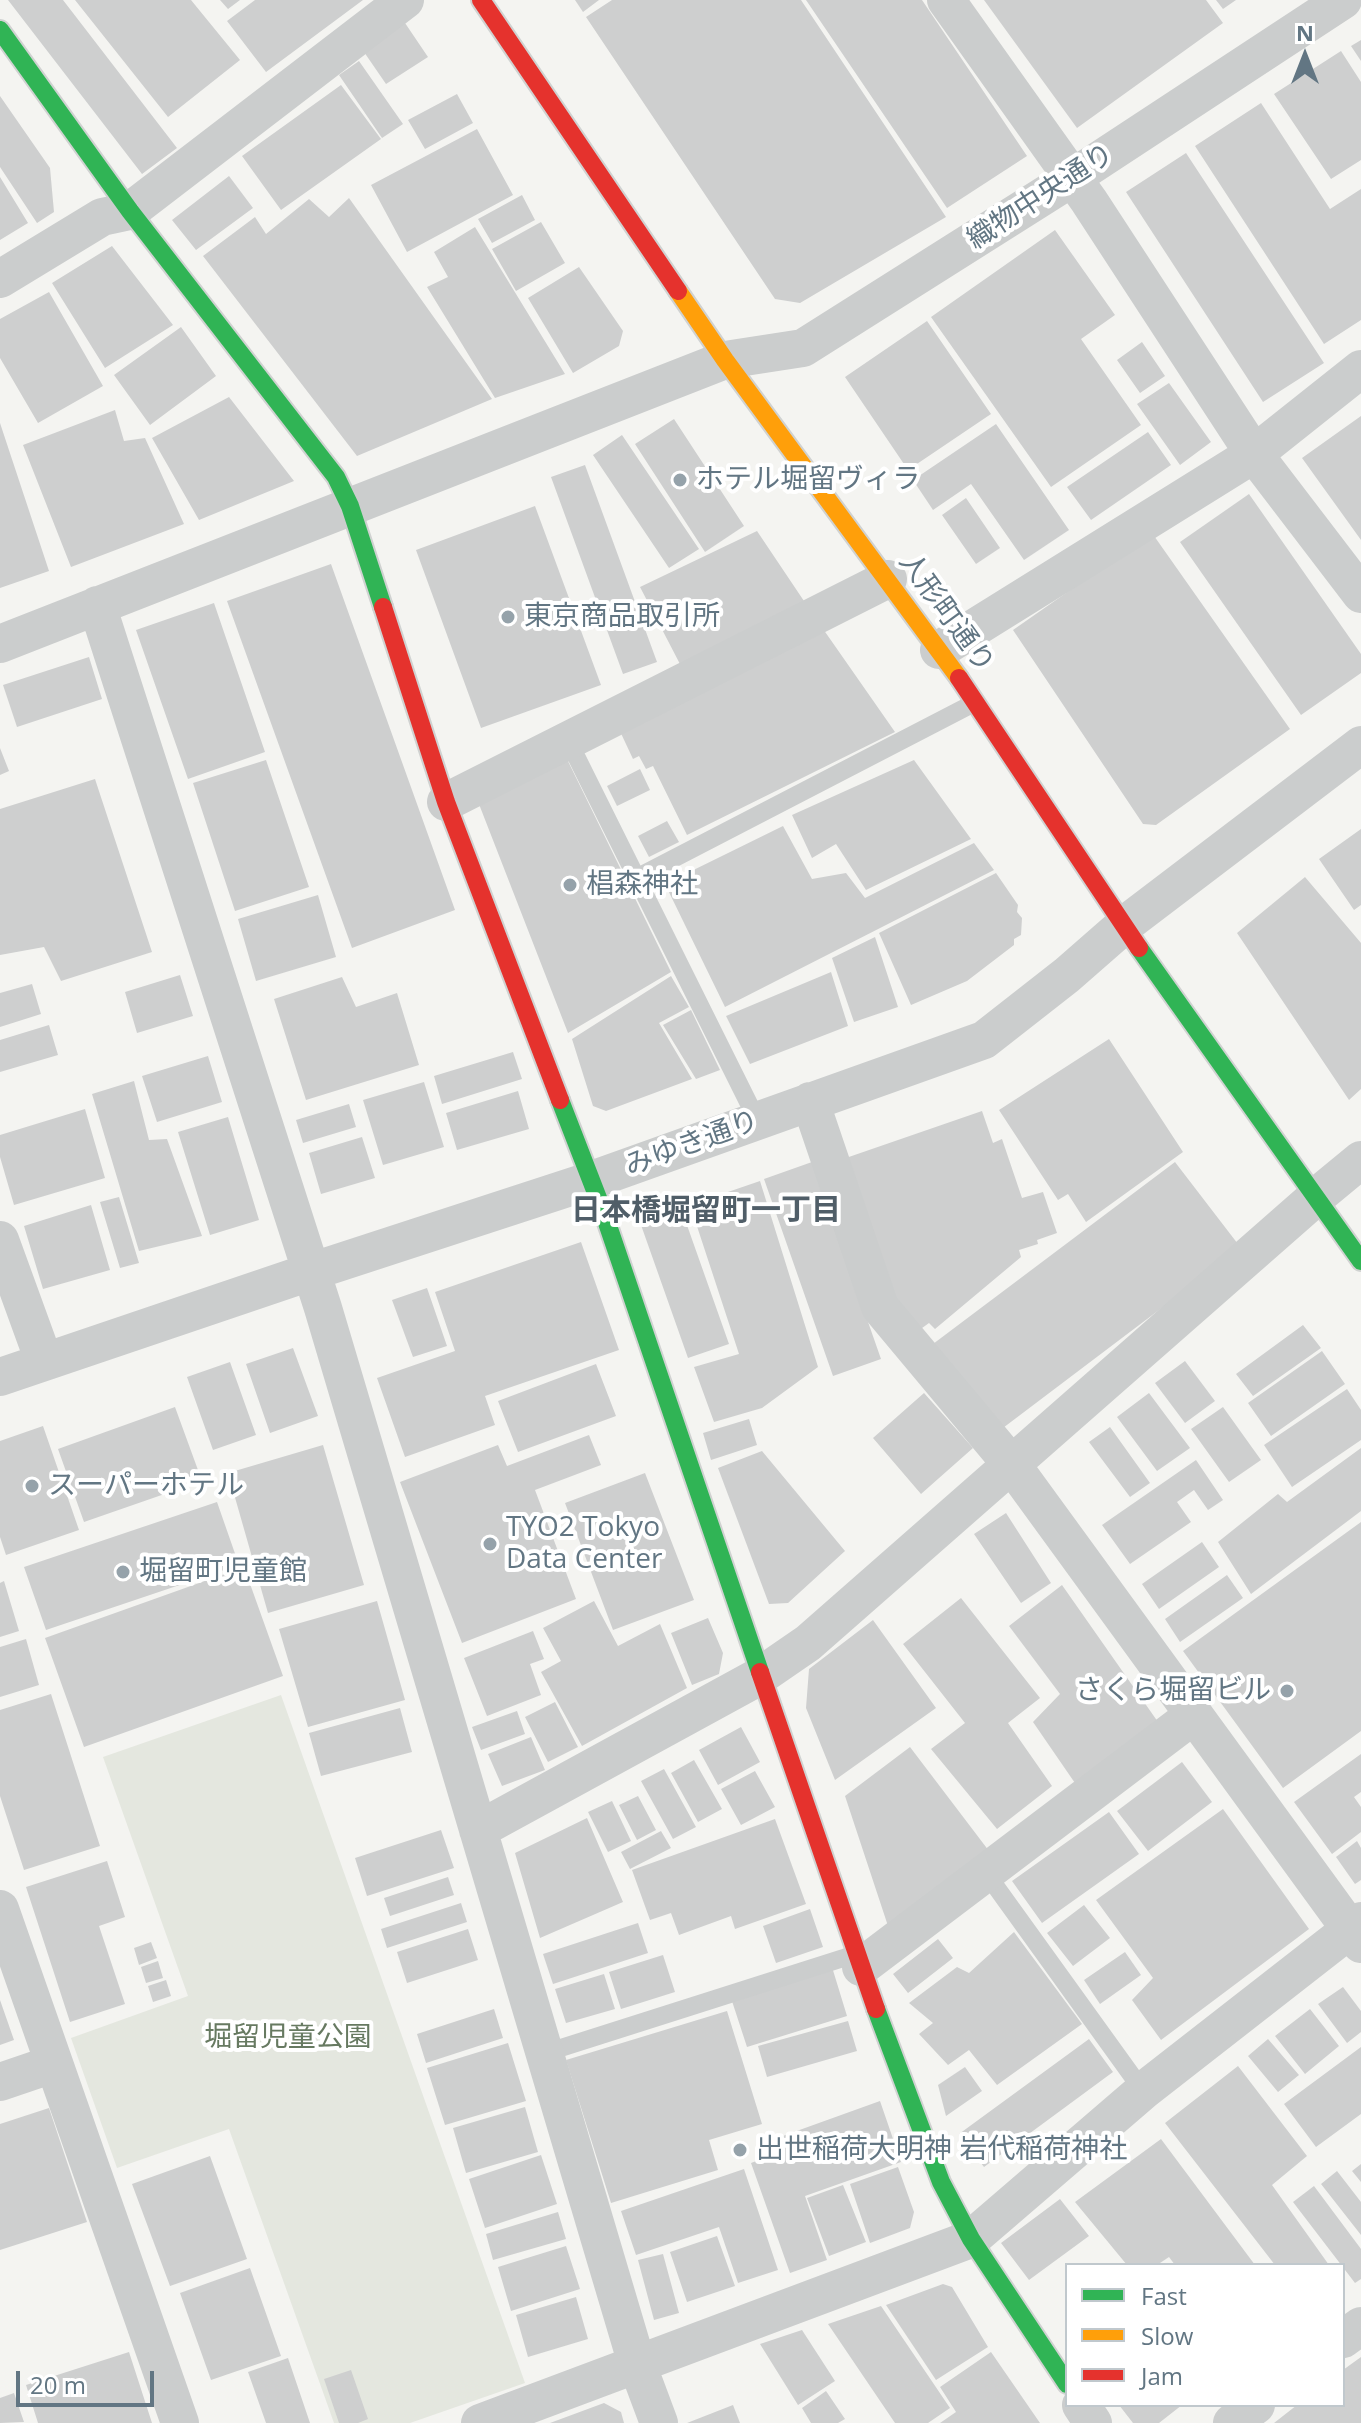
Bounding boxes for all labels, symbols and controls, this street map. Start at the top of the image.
north arrow [1265,16,1345,96]
text: N [1296,17,1314,47]
street label: 織物中央通り [961,137,1121,257]
place label: ホテル堀留ヴィラ [696,463,920,497]
marker: ホテル堀留ヴィラ [671,471,689,489]
street label: 人形町通り [891,546,1001,680]
place label: 東京商品取引所 [524,600,720,634]
marker: 東京商品取引所 [499,608,517,626]
place label: 椙森神社 [586,868,698,902]
marker: 椙森神社 [561,876,579,894]
street label: みゆき通り [620,1104,764,1184]
district label: 日本橋堀留町一丁目 [571,1193,841,1229]
place label: スーパーホテル [48,1469,244,1503]
marker: スーパーホテル [23,1477,41,1495]
place label: TYO2 Tokyo Data Center [506,1511,662,1577]
marker: TYO2 Tokyo Data Center [481,1535,499,1553]
place label: 堀留町児童館 [139,1555,307,1589]
marker: 堀留町児童館 [114,1563,132,1581]
place label: さくら堀留ビル [1075,1674,1271,1708]
marker: さくら堀留ビル [1278,1682,1296,1700]
park label: 堀留児童公園 [204,2021,372,2055]
place label: 出世稲荷大明神 岩代稲荷神社 [756,2133,1127,2167]
marker: 出世稲荷大明神 岩代稲荷神社 [731,2141,749,2159]
legend [1065,2263,1345,2407]
text: Fast [1141,2279,1187,2312]
text: Slow [1141,2319,1193,2352]
scale bar [20,2355,158,2405]
text: Jam [1141,2359,1183,2392]
text: 20 m [30,2368,86,2401]

